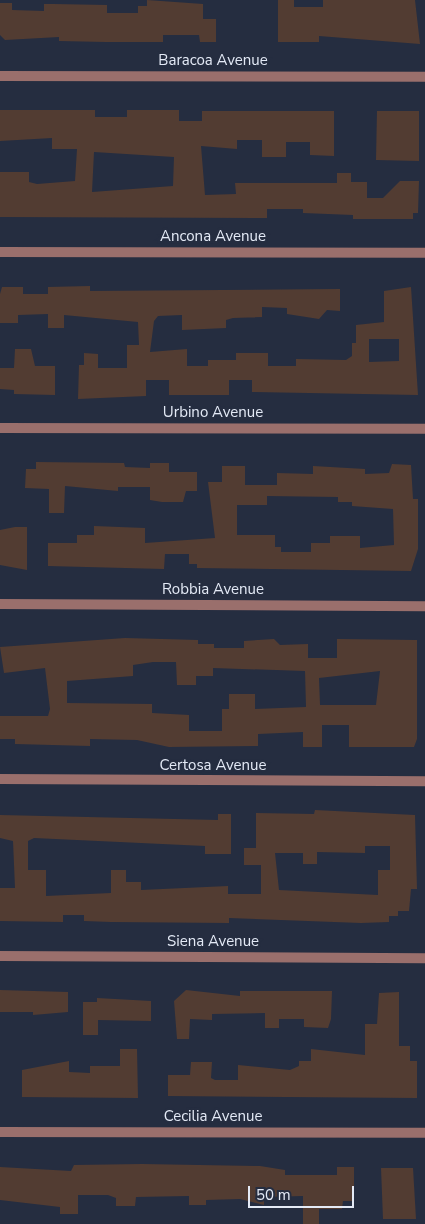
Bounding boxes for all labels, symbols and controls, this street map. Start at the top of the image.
street label: Baracoa Avenue [158,52,268,70]
street label: Ancona Avenue [160,228,266,246]
street label: Urbino Avenue [163,404,263,422]
street label: Robbia Avenue [162,581,264,599]
street label: Certosa Avenue [160,757,266,775]
street label: Siena Avenue [167,933,259,951]
street label: Cecilia Avenue [164,1108,262,1126]
scale bar [250,1176,356,1208]
text: 50 m [256,1185,291,1205]

